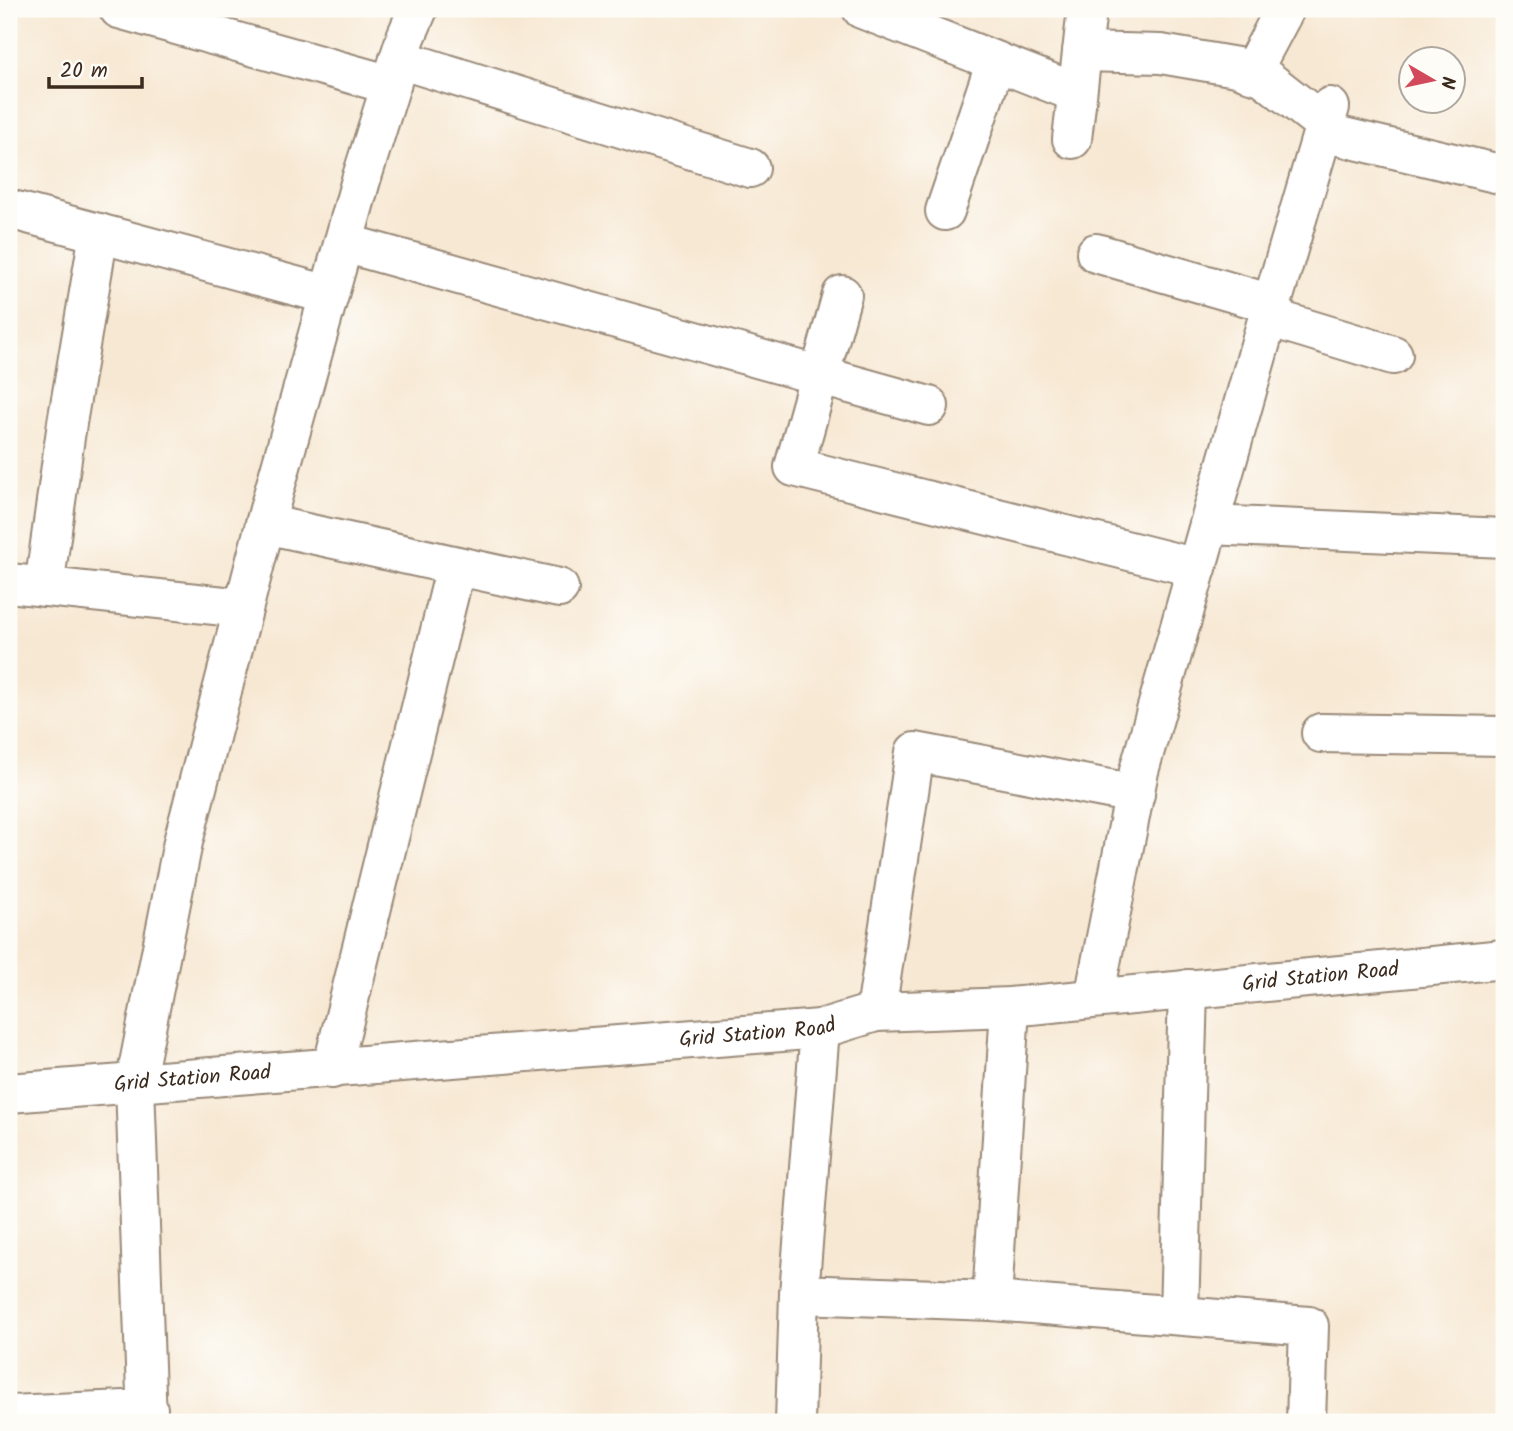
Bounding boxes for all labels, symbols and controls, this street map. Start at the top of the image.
scale bar [49,46,142,90]
north arrow [1398,46,1468,116]
text: 20 m [60,55,108,88]
text: N [1431,74,1463,91]
street label: Grid Station Road [1241,953,1401,1001]
street label: Grid Station Road [678,1008,841,1057]
street label: Grid Station Road [113,1056,273,1101]

